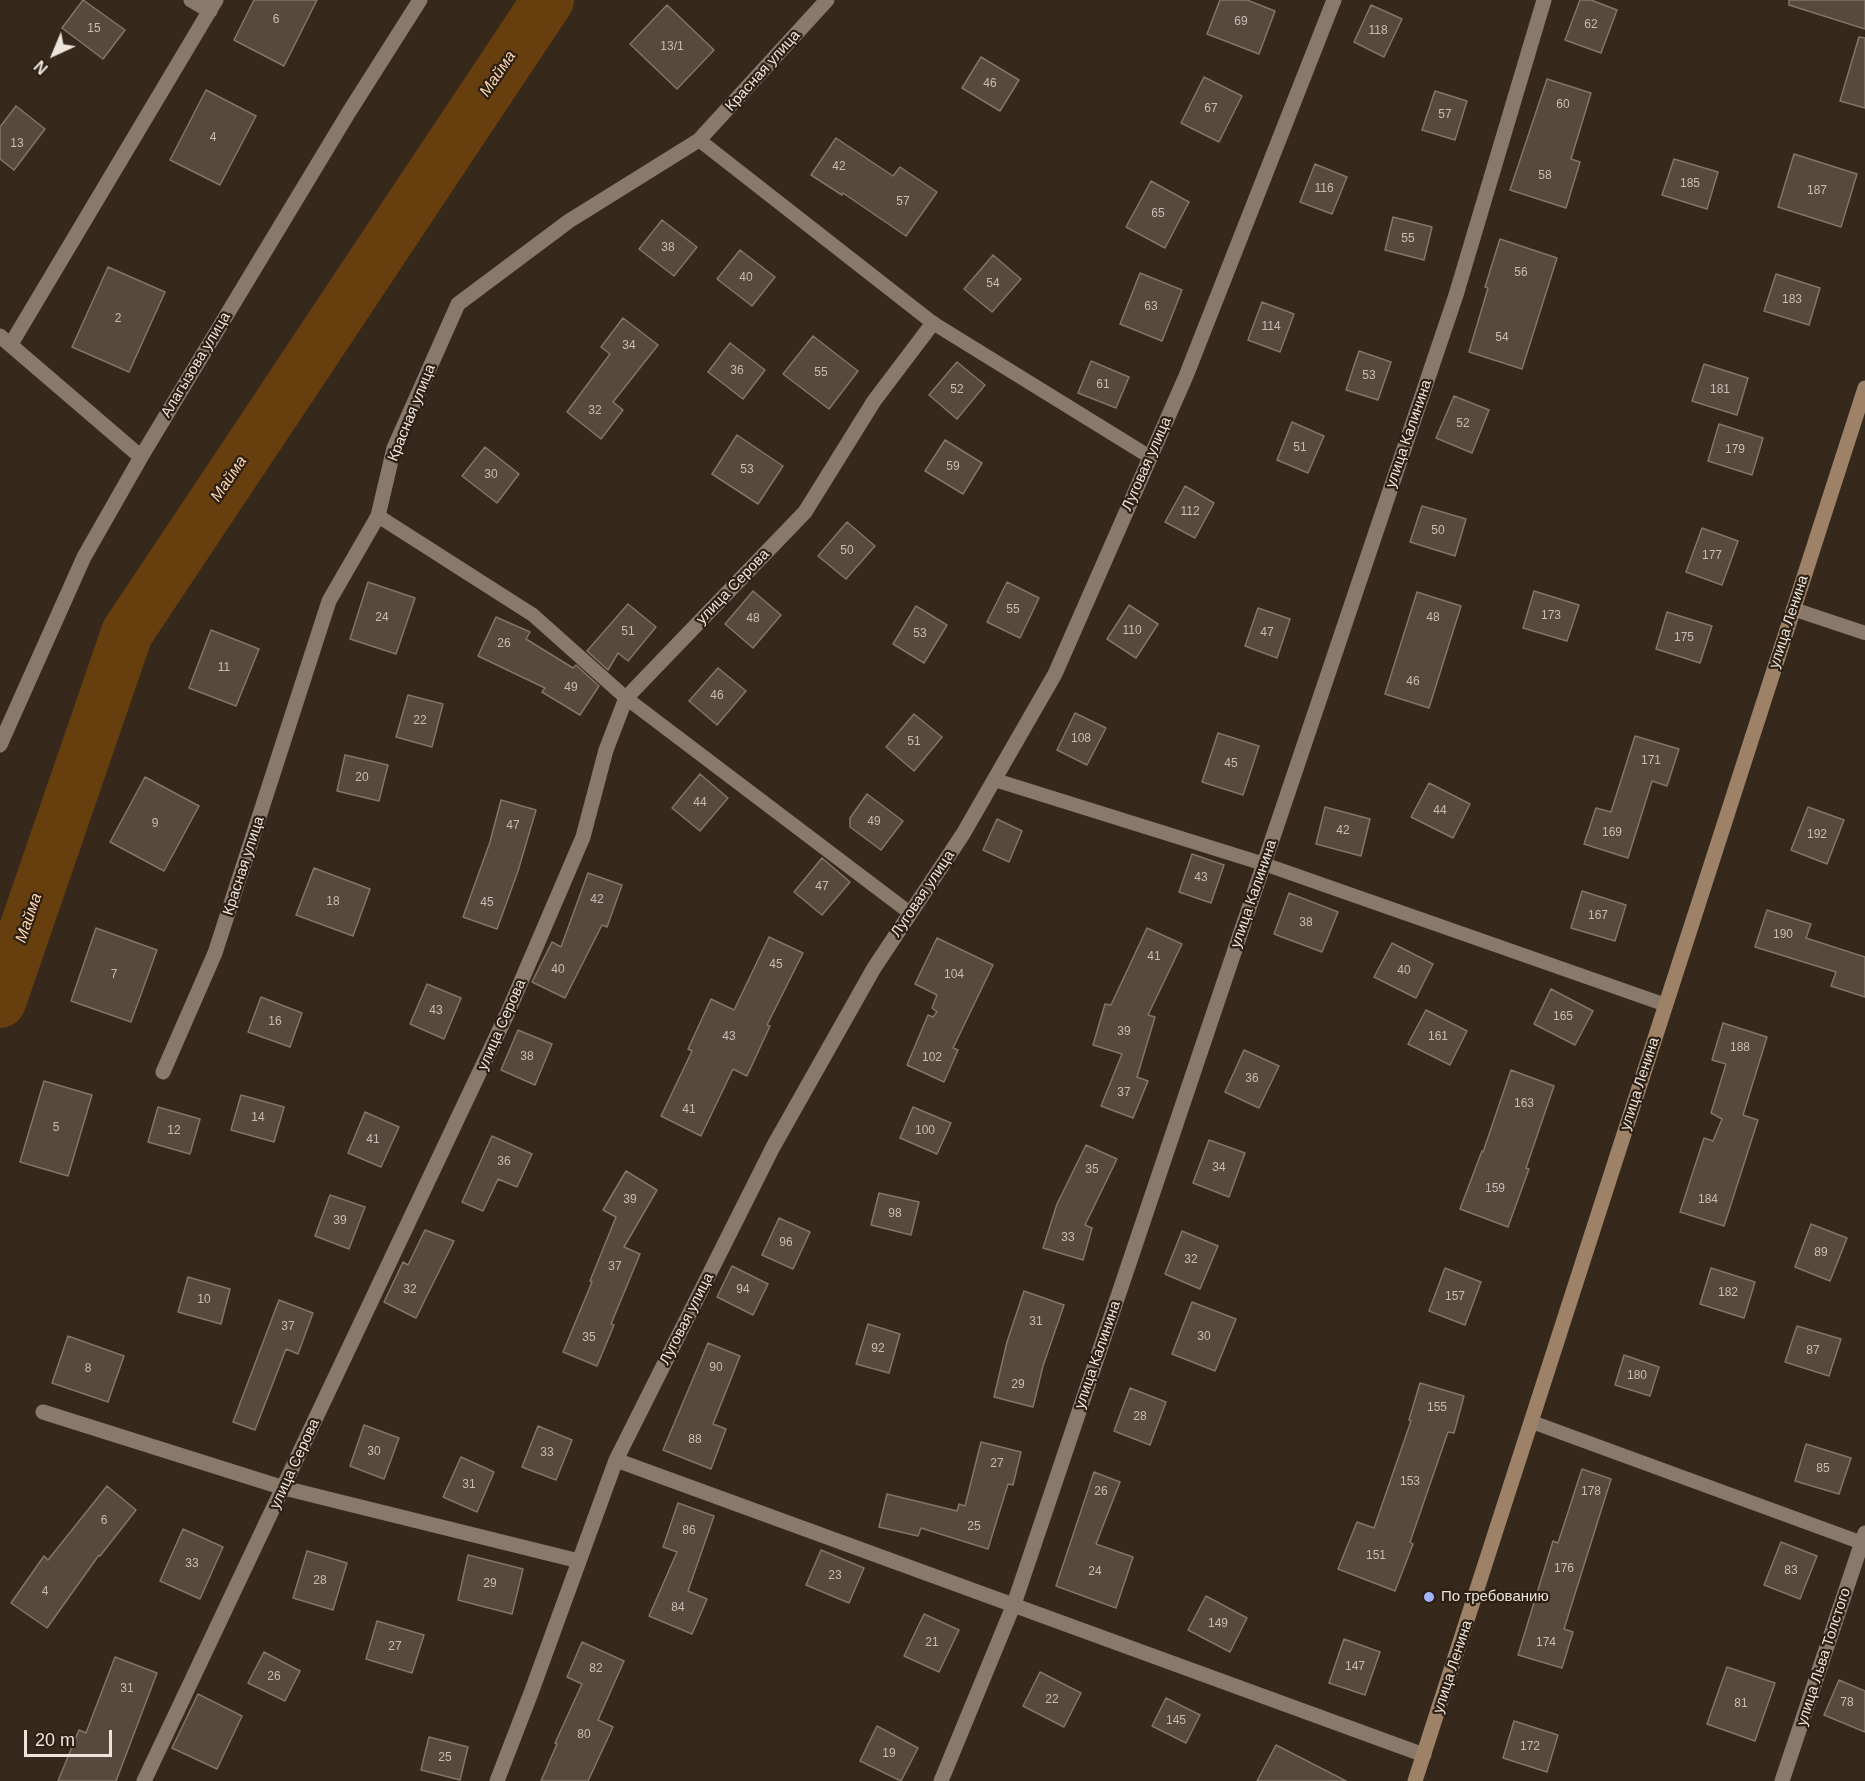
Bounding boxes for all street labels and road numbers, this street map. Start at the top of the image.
street label: Красная улица [722,27,804,115]
street label: Алагызова улица [157,309,235,421]
street label: Красная улица [384,362,440,464]
street label: улица Калинина [1382,378,1436,490]
street label: Луговая улица [1118,414,1176,514]
street label: улица Серова [693,546,773,628]
street label: улица Ленина [1765,573,1813,671]
street label: Красная улица [220,814,268,918]
street label: улица Калинина [1227,838,1281,950]
street label: Луговая улица [887,847,959,941]
street label: улица Серова [474,977,530,1073]
street label: улица Ленина [1616,1035,1664,1133]
street label: Луговая улица [656,1270,718,1368]
street label: улица Калинина [1071,1299,1125,1411]
street label: улица Серова [266,1416,324,1512]
street label: улица Льва Толстого [1793,1586,1855,1728]
street label: улица Ленина [1429,1618,1477,1716]

